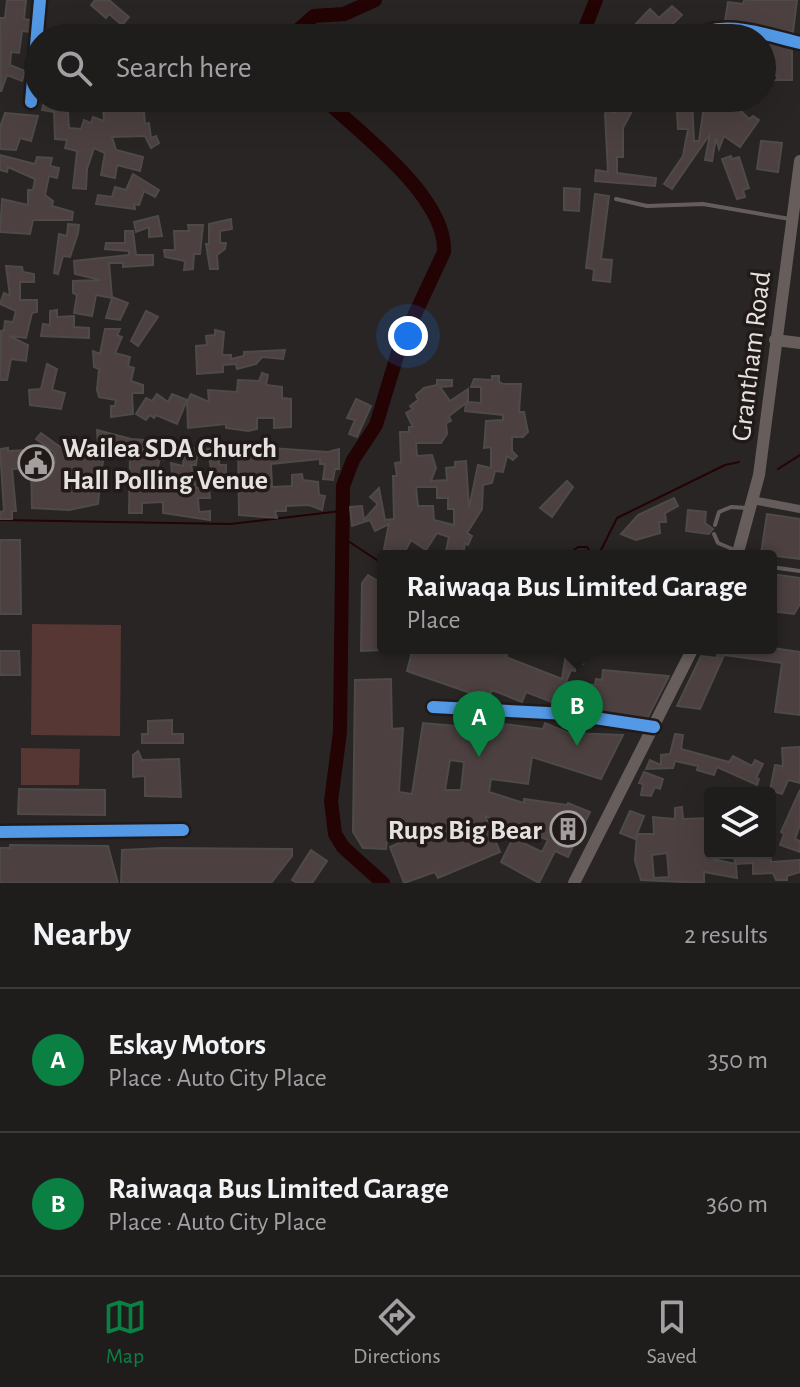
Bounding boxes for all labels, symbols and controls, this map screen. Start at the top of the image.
search box [24,24,776,112]
icon: search [52,46,96,90]
text: Search here [116,53,252,83]
street label: Grantham Road [728,270,776,443]
your location [388,316,428,356]
place label: Wailea SDA Church Hall Polling Venue [62,435,277,495]
public building icon: Wailea SDA Church Hall Polling Venue [17,444,55,482]
popup [377,550,777,654]
text: Raiwaqa Bus Limited Garage [407,572,747,602]
text: Place [407,607,460,633]
pin: B [551,680,603,746]
pin: A [453,691,505,757]
map controls [704,787,776,859]
button: layers [704,787,776,859]
building icon: Rups Big Bear [549,810,587,848]
place label: Rups Big Bear [388,817,542,845]
text: Nearby [32,918,131,952]
text: 2 results [684,922,768,948]
text: Eskay Motors [108,1030,266,1060]
text: A [50,1047,66,1073]
text: 350 m [708,1047,768,1073]
text: Place · Auto City Place [108,1065,327,1091]
text: Raiwaqa Bus Limited Garage [108,1174,449,1204]
text: B [50,1191,66,1217]
text: 360 m [706,1191,768,1217]
text: Place · Auto City Place [108,1209,327,1235]
tab: Map [103,1295,147,1369]
tab: Directions [353,1295,441,1369]
tab: Saved [647,1295,697,1369]

